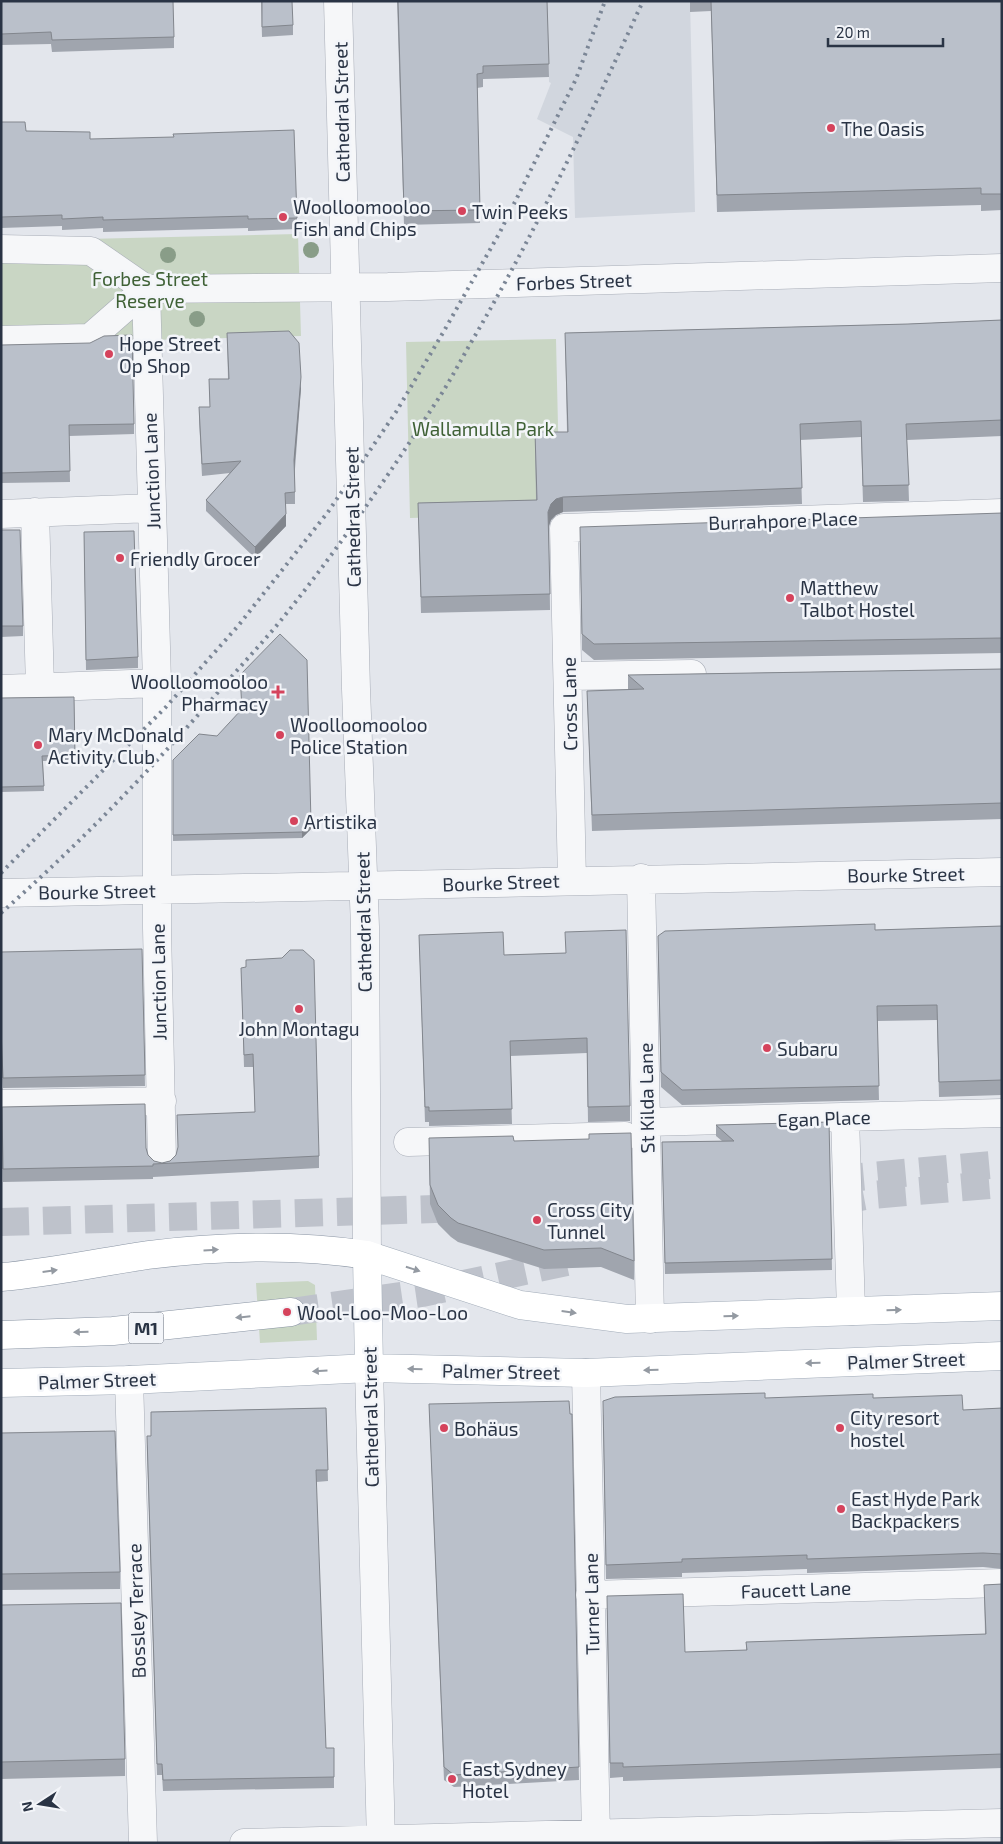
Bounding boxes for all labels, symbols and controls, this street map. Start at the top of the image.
scale bar [828,15,943,47]
text: 20 m [836,23,870,41]
street label: Cathedral Street [328,41,354,183]
place label: The Oasis [841,117,925,140]
marker: The Oasis [825,122,837,134]
place label: Woolloomooloo Fish and Chips [293,195,431,240]
place label: Twin Peeks [472,200,568,223]
marker: Twin Peeks [456,205,468,217]
marker: Woolloomooloo Fish and Chips [277,211,289,223]
park label: Forbes Street Reserve [92,267,208,312]
street label: Forbes Street [516,267,632,295]
place label: Hope Street Op Shop [119,332,221,377]
marker: Hope Street Op Shop [103,348,115,360]
street label: Junction Lane [137,412,165,530]
park label: Wallamulla Park [412,417,554,440]
street label: Cathedral Street [339,446,365,588]
street label: Burrahpore Place [708,506,858,534]
place label: Friendly Grocer [130,547,261,570]
marker: Friendly Grocer [114,552,126,564]
place label: Matthew Talbot Hostel [800,576,915,621]
marker: Matthew Talbot Hostel [784,592,796,604]
street label: Cross Lane [557,657,581,751]
place label: Woolloomooloo Pharmacy [130,670,268,715]
marker: Woolloomooloo Pharmacy [272,686,284,698]
place label: Woolloomooloo Police Station [290,713,428,758]
place label: Mary McDonald Activity Club [48,723,184,768]
marker: Woolloomooloo Police Station [274,729,286,741]
marker: Mary McDonald Activity Club [32,739,44,751]
place label: Artistika [304,810,377,833]
marker: Artistika [288,815,300,827]
street label: Cathedral Street [350,851,376,993]
street label: Bourke Street [847,861,965,887]
street label: Bourke Street [442,868,560,896]
street label: Bourke Street [38,878,156,904]
street label: Junction Lane [145,923,171,1041]
marker: John Montagu [293,1003,305,1015]
place label: John Montagu [238,1017,360,1040]
place label: Subaru [777,1037,838,1060]
marker: Subaru [761,1042,773,1054]
street label: St Kilda Lane [634,1043,658,1153]
street label: Egan Place [777,1105,871,1131]
place label: Cross City Tunnel [547,1198,632,1243]
marker: Cross City Tunnel [531,1214,543,1226]
one-way arrow [203,1246,219,1254]
one-way arrow [406,1266,421,1274]
one-way arrow [42,1267,58,1275]
place label: Wool-Loo-Moo-Loo [297,1301,468,1324]
marker: Wool-Loo-Moo-Loo [281,1306,293,1318]
one-way arrow [886,1306,902,1314]
one-way arrow [562,1308,578,1316]
one-way arrow [724,1311,740,1319]
road number: M1 [128,1312,164,1344]
one-way arrow [234,1313,250,1321]
one-way arrow [73,1329,89,1337]
street label: Cathedral Street [357,1346,383,1488]
street label: Palmer Street [846,1346,966,1374]
street label: Palmer Street [442,1358,560,1384]
one-way arrow [805,1360,821,1368]
one-way arrow [407,1365,423,1373]
street label: Palmer Street [37,1366,157,1394]
one-way arrow [643,1366,659,1374]
one-way arrow [312,1367,328,1375]
place label: City resort hostel [850,1406,940,1451]
place label: Bohäus [454,1417,519,1440]
marker: Bohäus [438,1422,450,1434]
marker: City resort hostel [834,1422,846,1434]
place label: East Hyde Park Backpackers [851,1487,980,1532]
marker: East Hyde Park Backpackers [835,1503,847,1515]
street label: Bossley Terrace [122,1543,150,1679]
street label: Turner Lane [579,1553,603,1655]
street label: Faucett Lane [740,1576,852,1602]
place label: East Sydney Hotel [462,1757,567,1802]
marker: East Sydney Hotel [446,1773,458,1785]
north arrow [15,1779,65,1829]
text: N [17,1800,36,1814]

